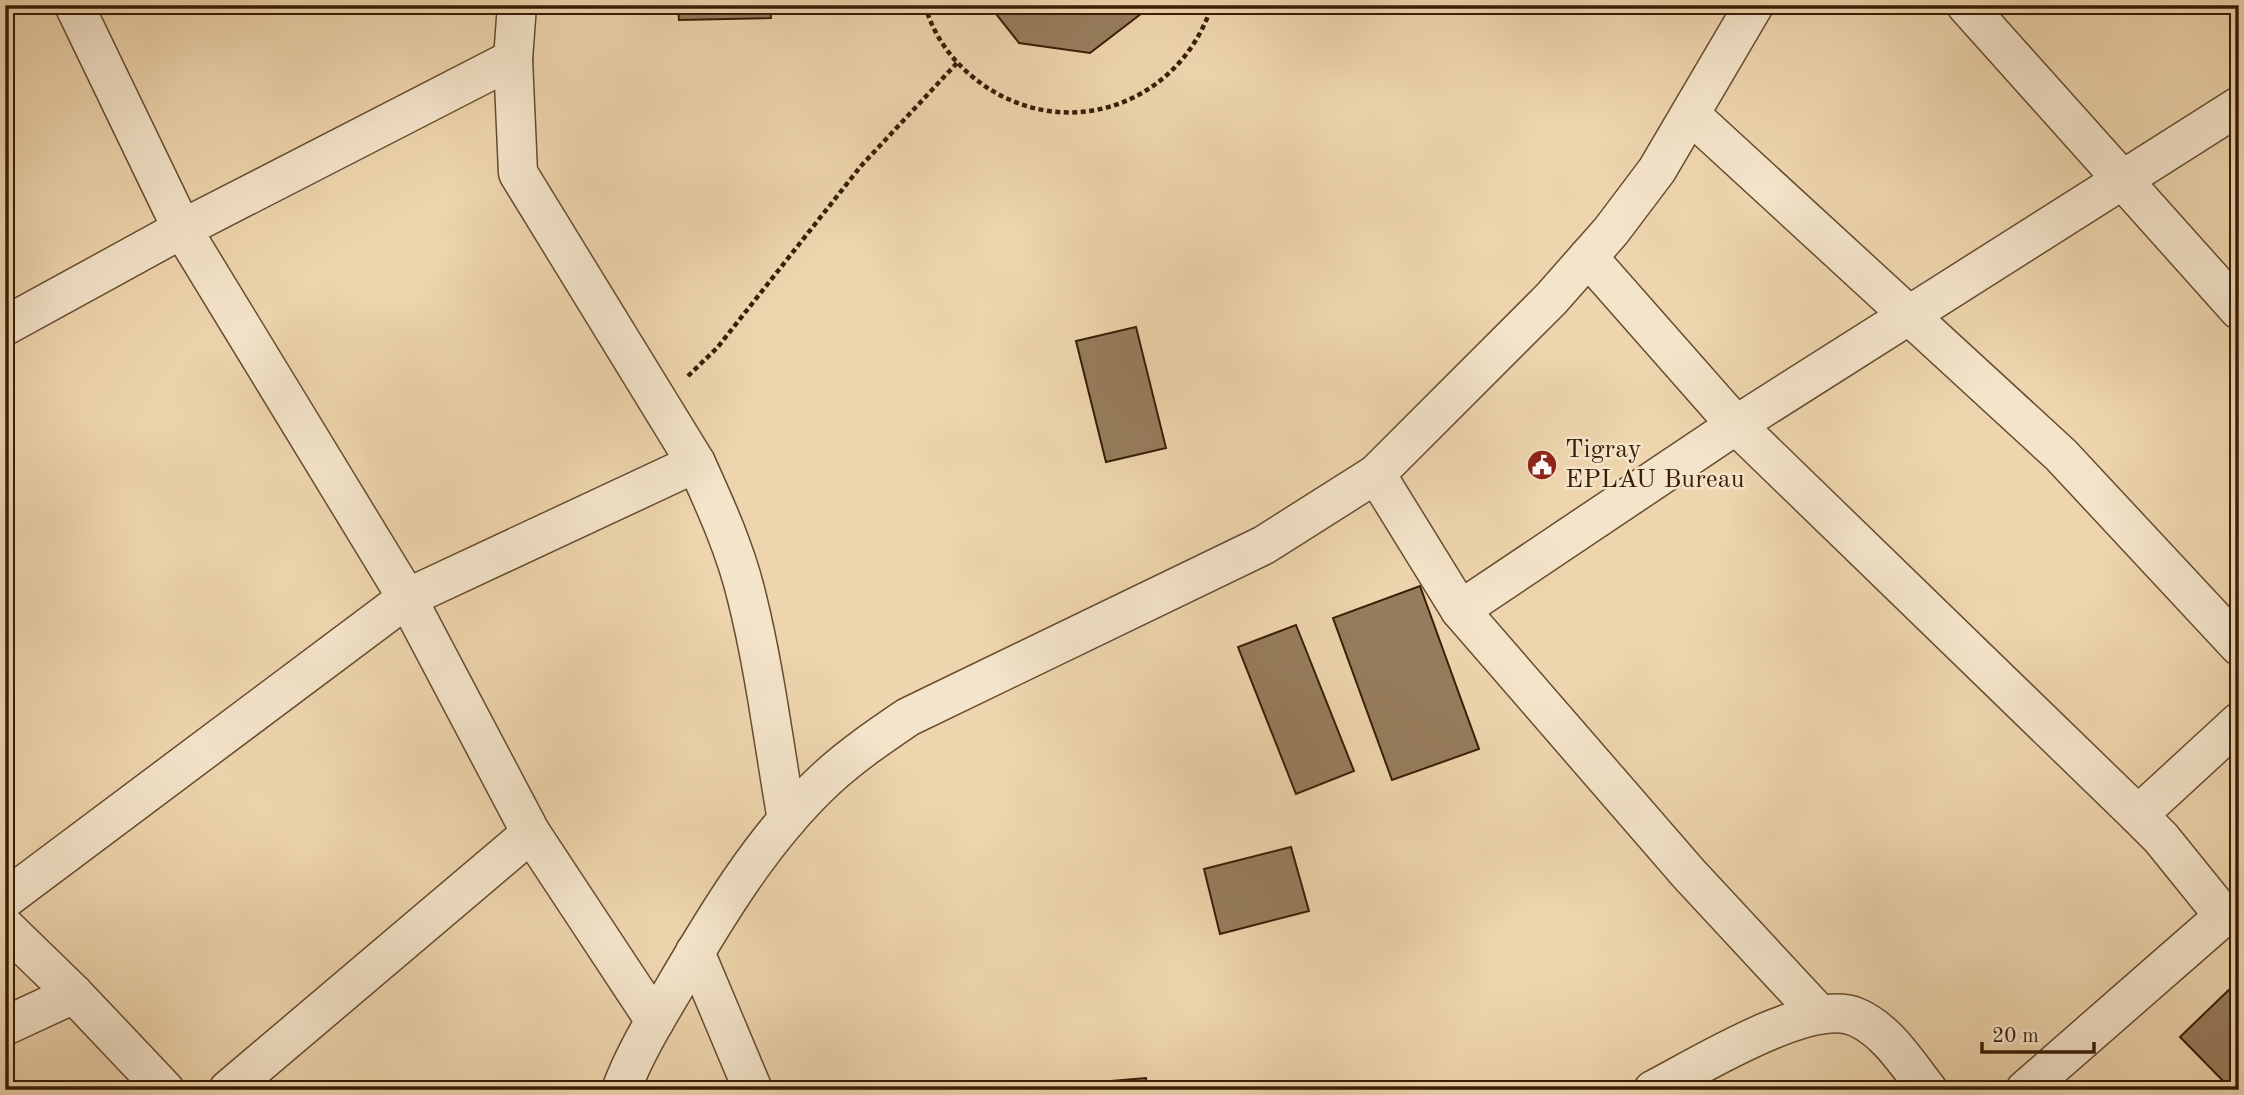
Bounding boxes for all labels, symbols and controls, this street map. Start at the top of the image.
place label: Tigray EPLAU Bureau [1565,437,1745,493]
public building icon: Tigray EPLAU Bureau [1525,448,1559,482]
scale bar [1982,1011,2094,1055]
text: 20 m [1992,1026,2039,1047]

